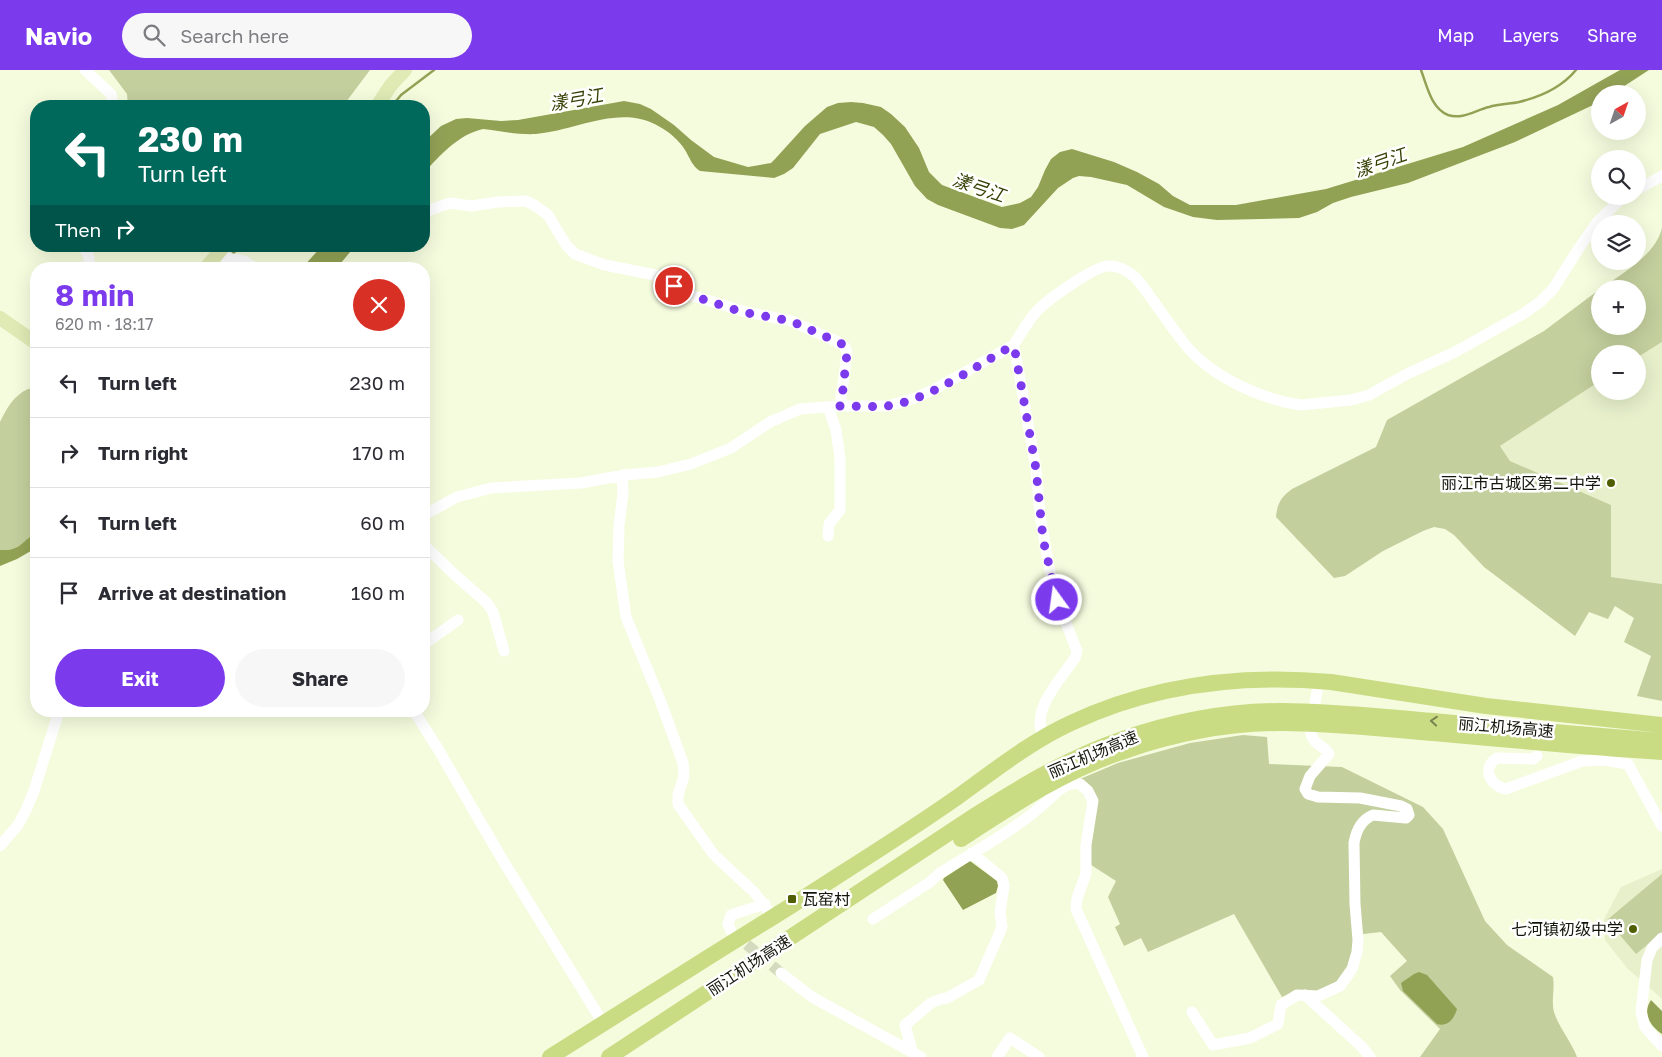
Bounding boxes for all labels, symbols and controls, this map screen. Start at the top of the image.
search box [122,13,472,58]
text: Navio [25,21,92,50]
icon: search [140,21,168,49]
text: Search here [180,24,289,47]
text: Map [1437,24,1474,46]
text: Layers [1502,24,1559,46]
text: Share [1587,24,1637,46]
water label: 漾弓江 [548,83,606,115]
north arrow [1591,85,1646,140]
map controls [1591,85,1646,400]
text: 230 m [138,118,243,160]
icon: left [55,120,120,185]
water label: 漾弓江 [1351,142,1411,181]
button: search [1591,150,1646,205]
text: Turn left [138,160,227,187]
water label: 漾弓江 [950,168,1010,207]
icon: right [111,215,139,243]
button: layers [1591,215,1646,270]
text: Then [55,218,101,241]
pin [653,265,695,307]
icon: arrive [660,272,688,300]
text: 8 min [55,277,134,313]
button: close [353,279,405,331]
button: + [1591,280,1646,335]
text: 620 m · 18:17 [55,314,153,334]
button: − [1591,345,1646,400]
icon: left [55,369,83,397]
text: Turn left [98,371,177,394]
text: 230 m [350,371,405,394]
icon: right [55,439,83,467]
text: Turn right [98,441,188,464]
text: 170 m [352,441,405,464]
place label: 丽江市古城区第二中学 [1441,473,1601,493]
marker: 丽江市古城区第二中学 [1605,477,1617,489]
icon: left [55,509,83,537]
text: Turn left [98,511,177,534]
text: 60 m [360,511,405,534]
position arrow [1030,573,1082,625]
icon: arrive [55,579,83,607]
text: Arrive at destination [98,581,286,604]
text: 160 m [351,581,405,604]
button: Exit [55,649,225,707]
button: Share [235,649,405,707]
street label: 丽江机场高速 [1457,713,1555,741]
one-way arrow [1430,716,1438,727]
street label: 丽江机场高速 [1045,726,1141,782]
place label: 瓦窑村 [802,889,850,909]
marker: 瓦窑村 [786,893,798,905]
place label: 七河镇初级中学 [1511,919,1623,939]
marker: 七河镇初级中学 [1627,923,1639,935]
street label: 丽江机场高速 [703,930,795,1000]

